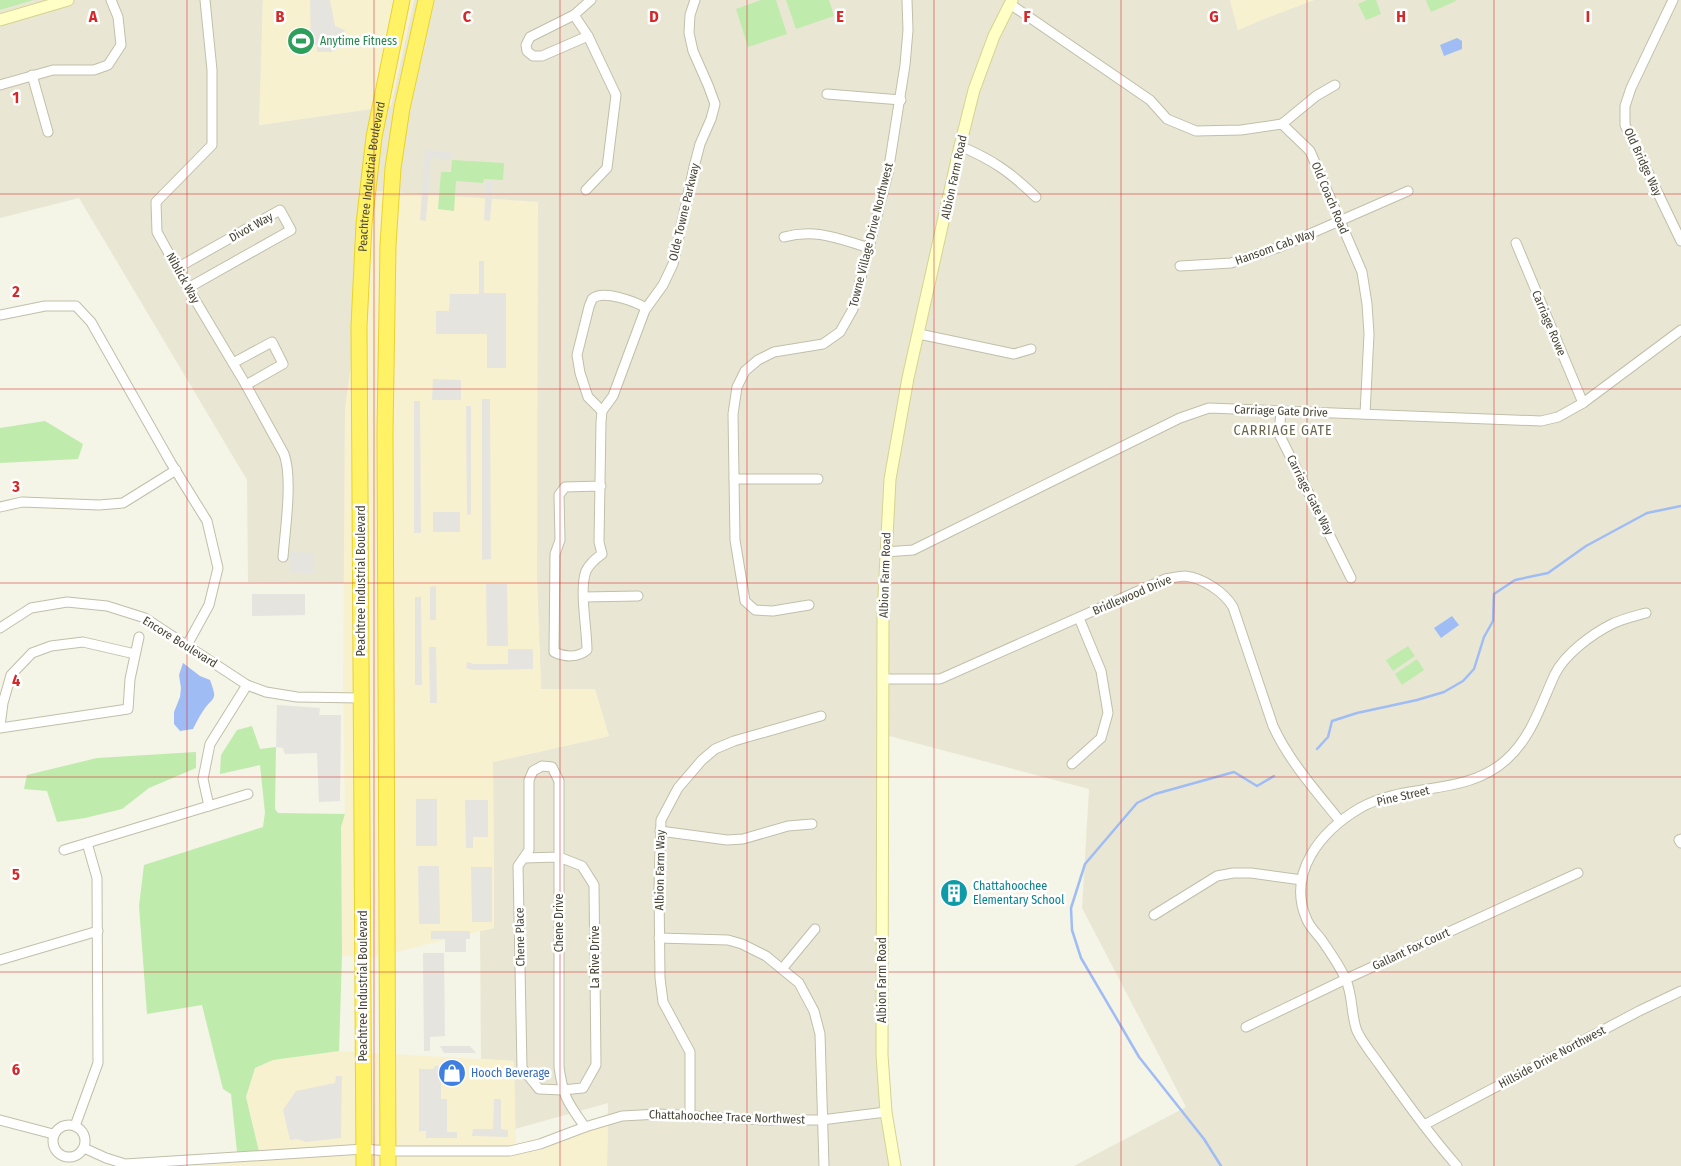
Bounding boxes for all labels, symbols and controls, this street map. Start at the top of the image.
text: A [88,7,98,26]
text: B [276,7,285,26]
text: C [463,7,472,26]
text: D [649,7,659,26]
text: E [836,7,844,26]
text: F [1023,7,1031,26]
text: G [1209,7,1219,26]
text: H [1396,7,1406,26]
text: I [1586,7,1590,26]
sports icon: Anytime Fitness [286,26,316,56]
place label: Anytime Fitness [320,34,397,48]
text: 1 [13,88,19,107]
street label: Peachtree Industrial Boulevard [356,100,388,252]
street label: Old Bridge Way [1621,126,1665,199]
street label: Albion Farm Road [938,134,970,220]
street label: Old Coach Road [1309,160,1351,236]
street label: Olde Towne Parkway [666,161,702,262]
street label: Towne Village Drive Northwest [846,161,896,309]
street label: Divot Way [227,209,276,245]
street label: Hansom Cab Way [1233,226,1317,268]
street label: Niblick Way [163,250,203,306]
text: 2 [11,282,20,301]
street label: Carriage Rowe [1529,288,1569,358]
street label: Carriage Gate Drive [1234,402,1328,420]
district label: CARRIAGE GATE [1233,422,1333,439]
street label: Carriage Gate Way [1284,453,1337,538]
text: 3 [11,477,20,496]
street label: Peachtree Industrial Boulevard [354,505,368,657]
street label: Albion Farm Road [877,532,893,618]
street label: Bridlewood Drive [1090,572,1174,618]
street label: Encore Boulevard [140,614,220,670]
text: 4 [12,671,20,690]
street label: Pine Street [1375,783,1431,809]
street label: Albion Farm Way [652,829,668,910]
text: 5 [12,865,20,884]
building icon: Chattahoochee Elementary School [939,878,969,908]
place label: Chattahoochee Elementary School [973,879,1064,907]
street label: Chene Drive [552,894,566,952]
street label: Chene Place [512,907,528,967]
street label: Peachtree Industrial Boulevard [356,910,370,1062]
street label: La Rive Drive [588,925,602,988]
street label: Gallant Fox Court [1370,925,1452,973]
street label: Albion Farm Road [875,937,889,1023]
street label: Hillside Drive Northwest [1496,1023,1608,1091]
shop icon: Hooch Beverage [437,1058,467,1088]
text: 6 [12,1060,20,1079]
place label: Hooch Beverage [471,1066,550,1080]
street label: Chattahoochee Trace Northwest [649,1107,805,1127]

